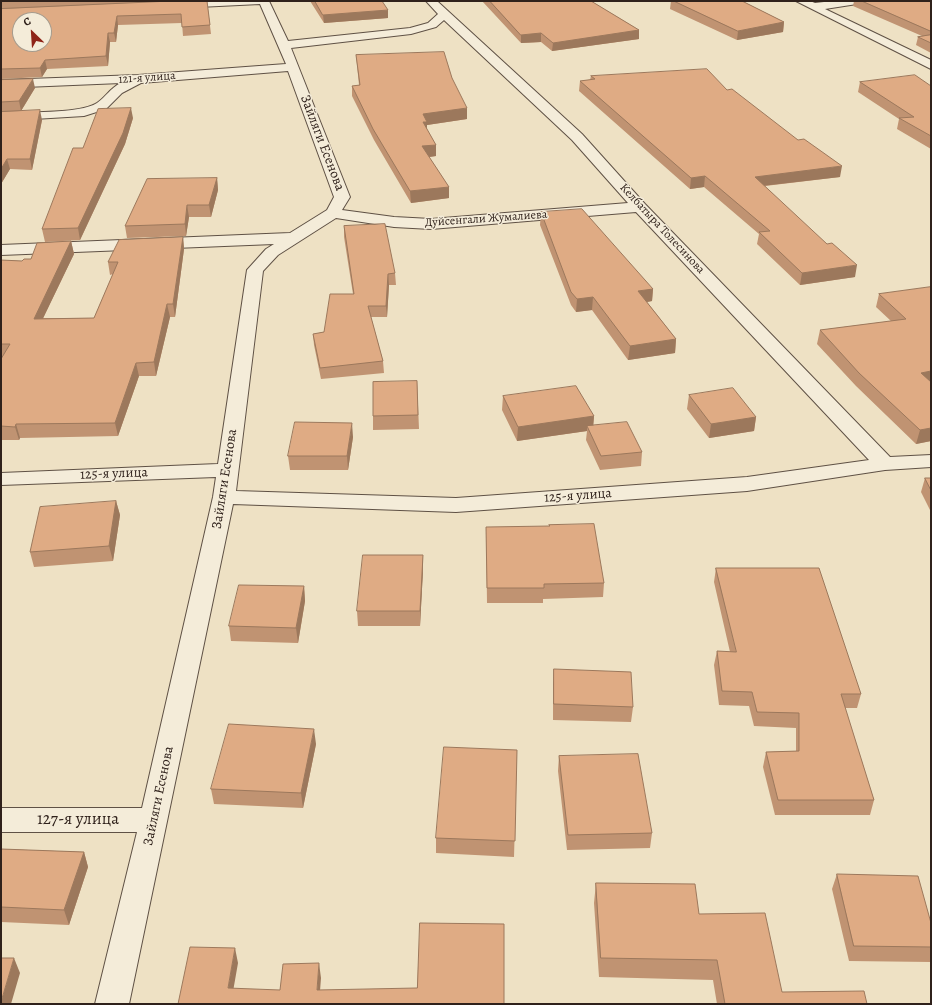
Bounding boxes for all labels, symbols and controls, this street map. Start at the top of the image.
north arrow [12,12,52,52]
text: С [21,13,33,30]
street label: 121-я улица [118,69,176,87]
street label: Зайляги Есенова [296,93,348,193]
street label: Келбатыра Толесинова [617,181,707,277]
street label: Дуйсенгали Жумалиева [424,208,548,230]
street label: Зайляги Есенова [209,428,241,530]
street label: 125-я улица [80,464,148,484]
street label: 125-я улица [544,485,612,507]
street label: Зайляги Есенова [140,745,178,847]
street label: 127-я улица [37,810,119,830]

